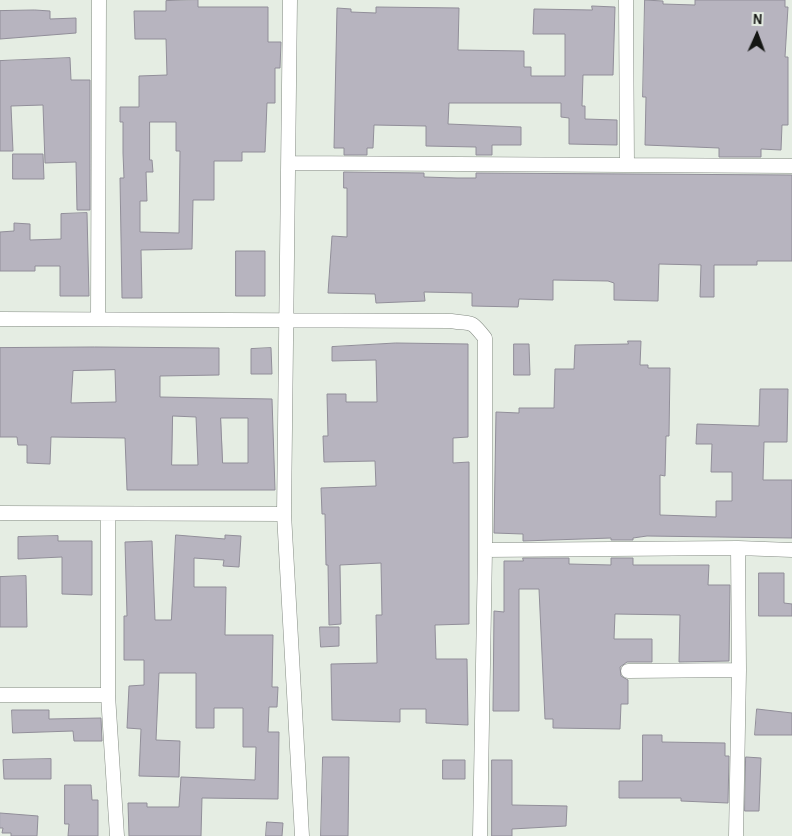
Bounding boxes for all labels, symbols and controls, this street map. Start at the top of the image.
north arrow [732,10,782,60]
text: N [752,13,763,27]

